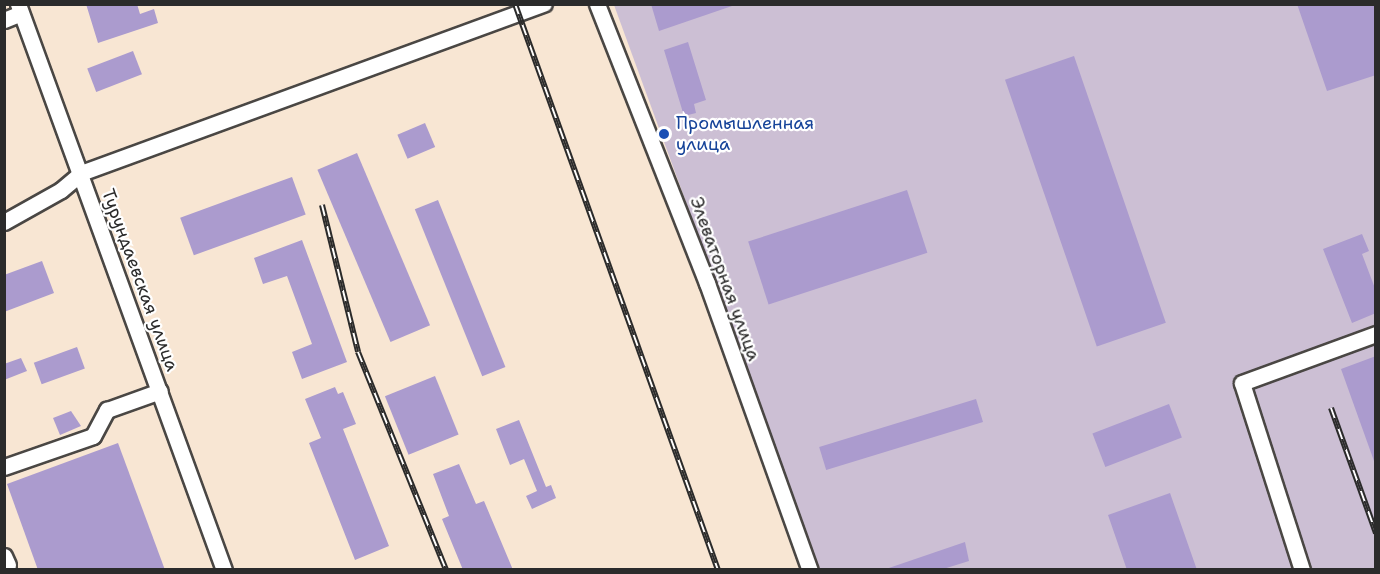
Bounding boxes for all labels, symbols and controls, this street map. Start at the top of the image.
place label: Промышленная улица [676,113,814,156]
marker: Промышленная улица [657,127,671,141]
street label: Турундаевская улица [97,186,183,374]
street label: Элеваторная улица [685,194,765,364]

